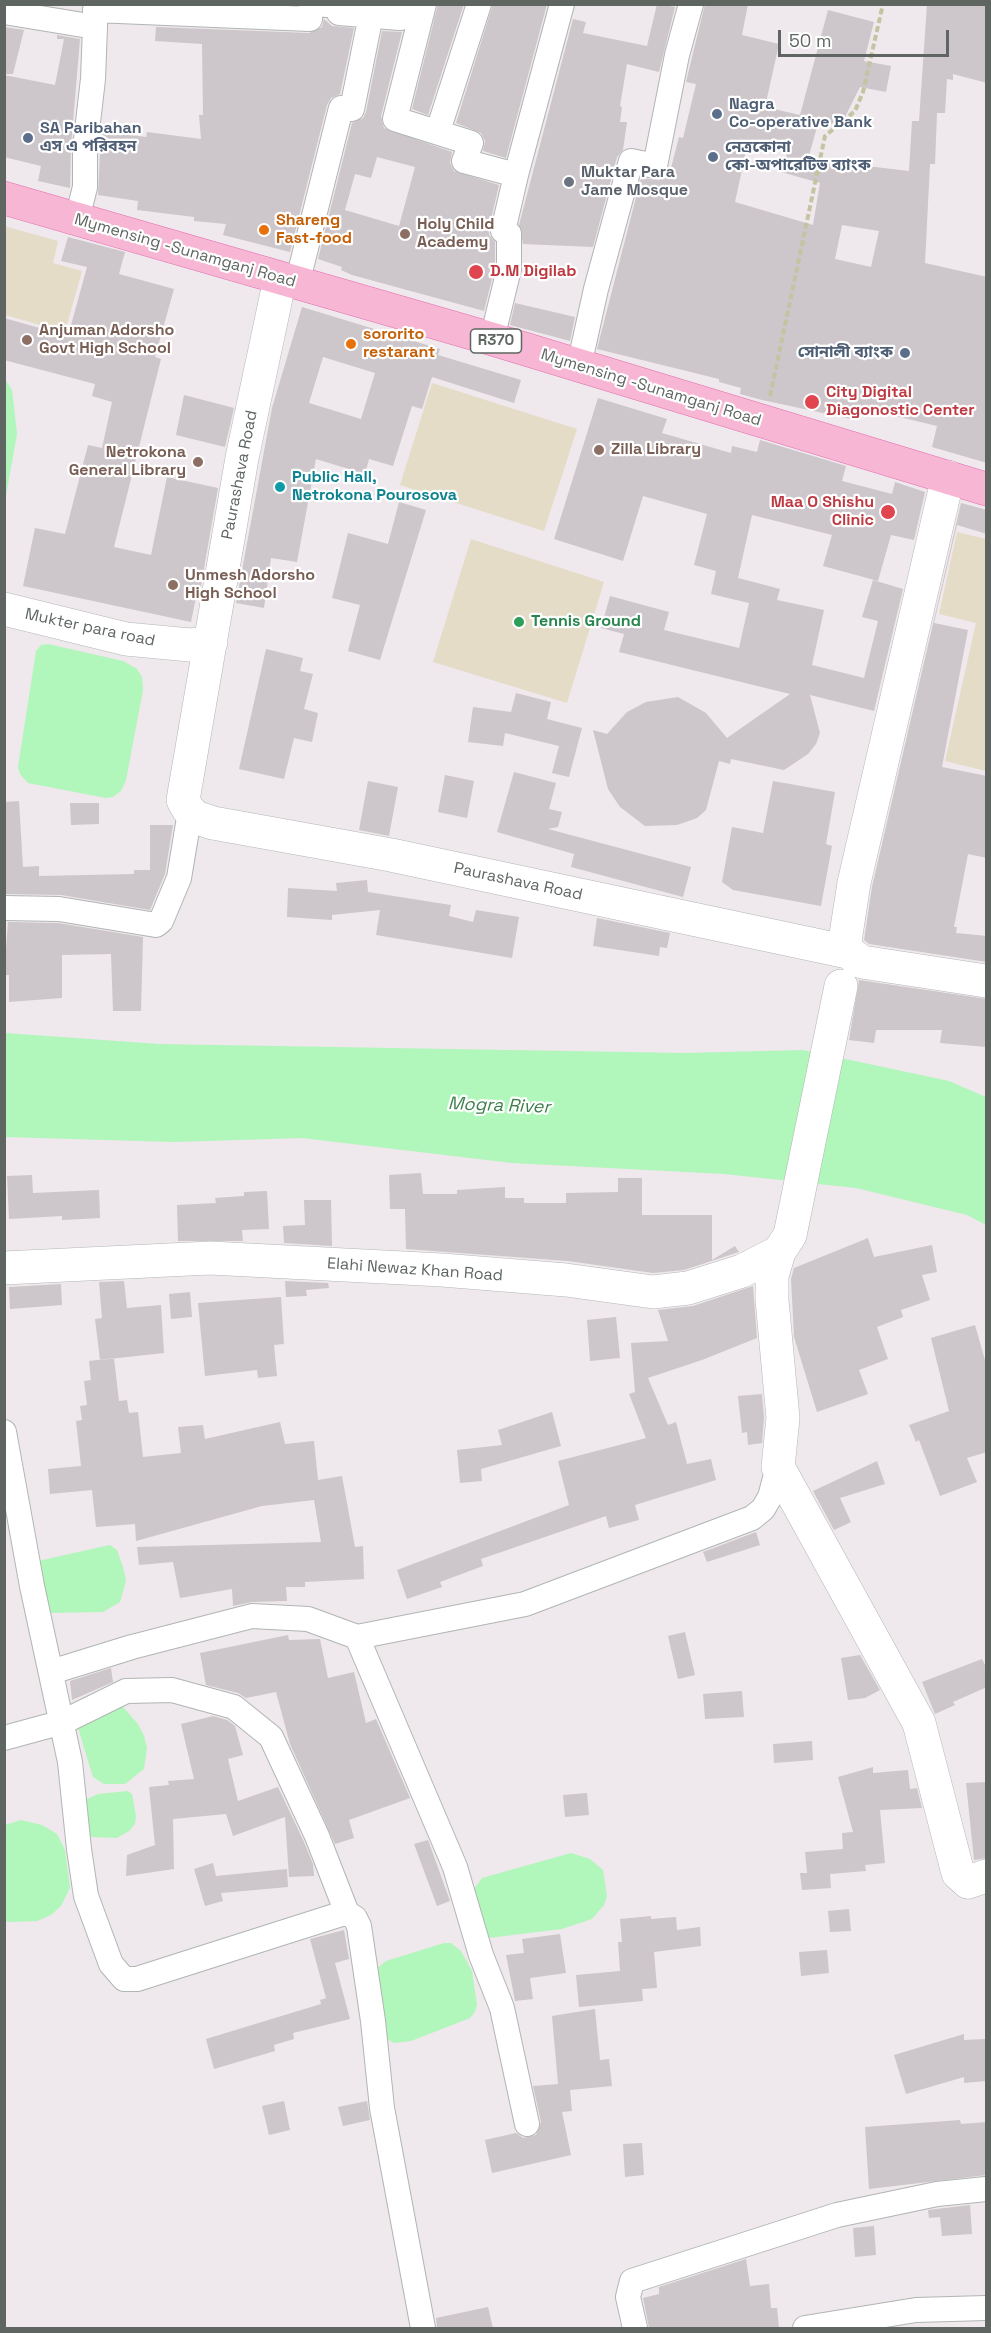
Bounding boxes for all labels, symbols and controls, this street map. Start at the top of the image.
scale bar [781,18,952,56]
text: 50 m [789,29,831,52]
place label: Nagra Co-operative Bank [729,95,872,133]
marker: Nagra Co-operative Bank [710,107,724,121]
place label: SA Paribahan এস এ পরিবহন [40,119,142,157]
marker: SA Paribahan এস এ পরিবহন [21,131,35,145]
place label: নেত্রকোনা কো-অপারেটিভ ব্যাংক [725,138,871,176]
marker: নেত্রকোনা কো-অপারেটিভ ব্যাংক [706,150,720,164]
place label: Muktar Para Jame Mosque [581,163,688,201]
marker: Muktar Para Jame Mosque [562,175,576,189]
street label: Mymensing -Sunamganj Road [72,210,298,292]
place label: Shareng Fast-food [276,211,352,249]
place label: Holy Child Academy [417,215,494,253]
marker: Shareng Fast-food [257,223,271,237]
marker: Holy Child Academy [398,227,412,241]
place label: D.M Digilab [490,262,576,282]
marker: D.M Digilab [467,263,485,281]
place label: Anjuman Adorsho Govt High School [39,321,174,359]
place label: sororito restarant [363,325,435,363]
road number: R370 [470,329,522,353]
marker: Anjuman Adorsho Govt High School [20,333,34,347]
marker: sororito restarant [344,337,358,351]
place label: সোনালী ব্যাংক [798,343,893,363]
street label: Mymensing -Sunamganj Road [538,345,764,431]
marker: সোনালী ব্যাংক [898,346,912,360]
place label: City Digital Diagonostic Center [826,383,975,421]
marker: City Digital Diagonostic Center [803,393,821,411]
street label: Paurashava Road [218,409,262,541]
place label: Zilla Library [611,440,701,460]
place label: Netrokona General Library [69,443,186,481]
marker: Zilla Library [592,443,606,457]
marker: Netrokona General Library [191,455,205,469]
place label: Public Hall, Netrokona Pourosova [292,468,457,506]
marker: Public Hall, Netrokona Pourosova [273,480,287,494]
place label: Maa O Shishu Clinic [771,493,874,531]
marker: Maa O Shishu Clinic [879,503,897,521]
place label: Unmesh Adorsho High School [185,566,315,604]
marker: Unmesh Adorsho High School [166,578,180,592]
street label: Mukter para road [23,605,157,651]
place label: Tennis Ground [531,612,641,632]
marker: Tennis Ground [512,615,526,629]
street label: Paurashava Road [452,859,584,905]
water label: Mogra River [448,1093,550,1119]
street label: Elahi Newaz Khan Road [326,1254,504,1286]

